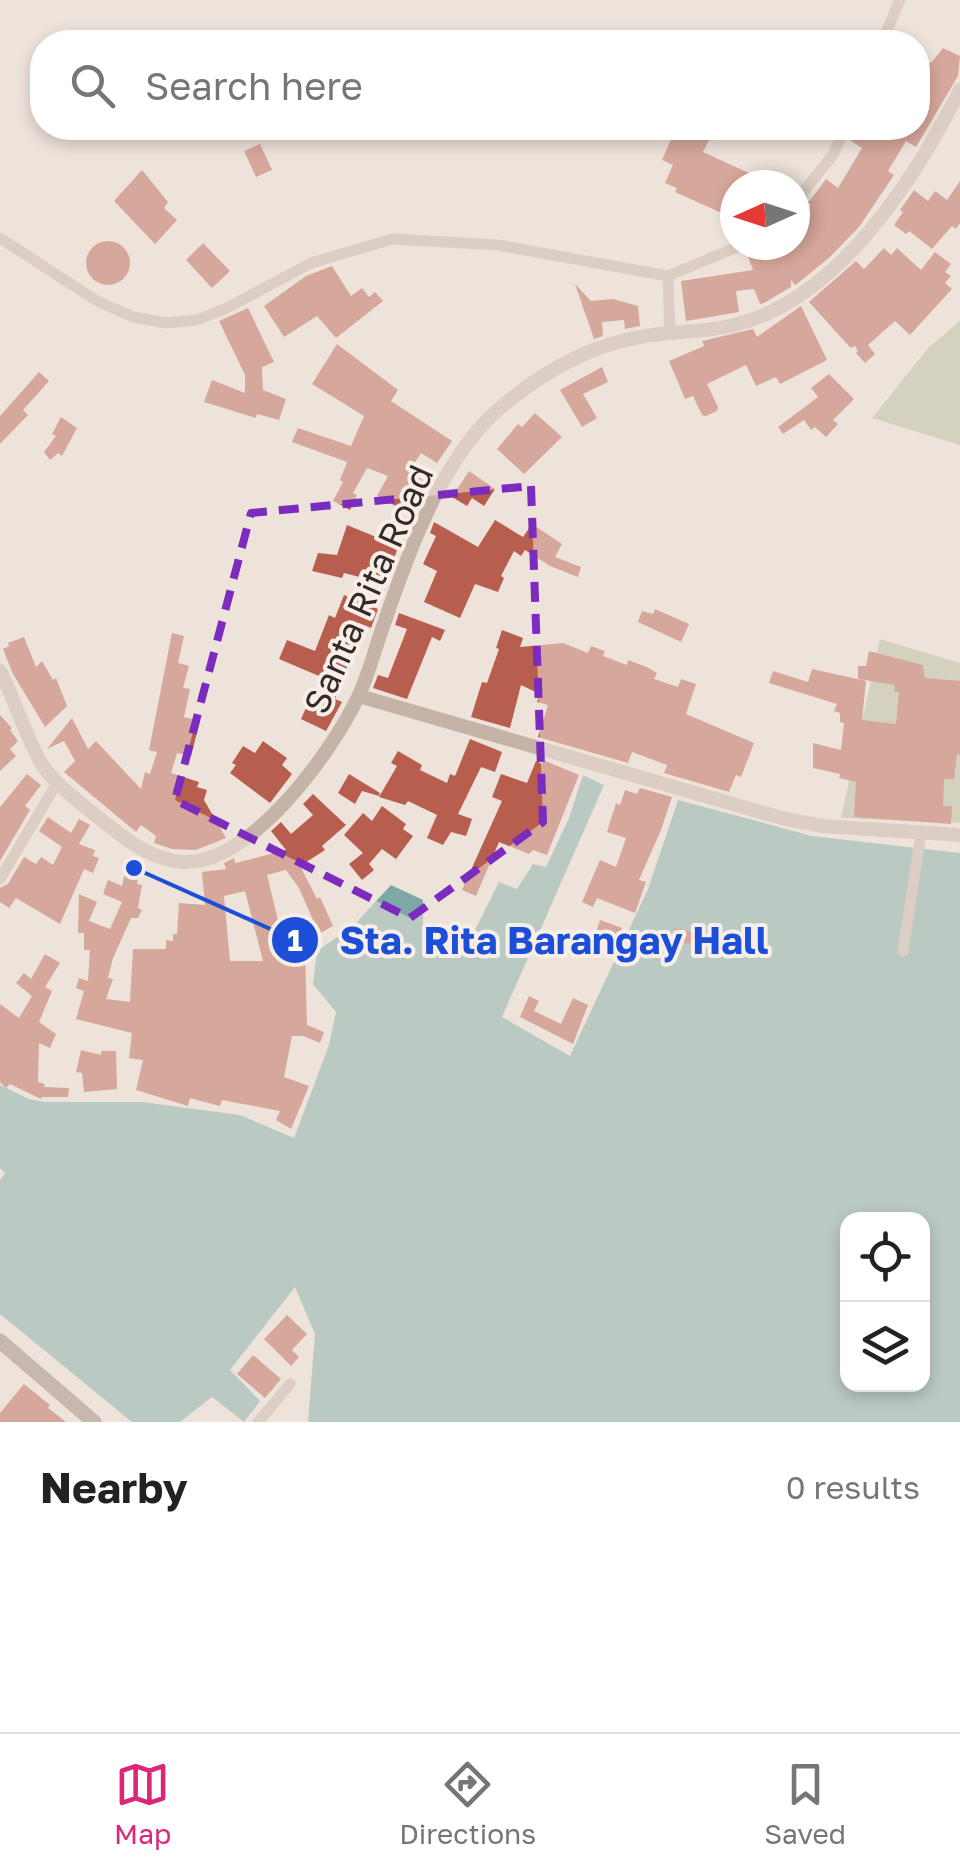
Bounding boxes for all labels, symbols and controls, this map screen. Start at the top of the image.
search box [30,30,930,140]
icon: search [65,58,120,113]
text: Search here [145,63,363,108]
north arrow [720,170,810,260]
street label: Santa Rita Road [294,458,442,720]
callout: Sta. Rita Barangay Hall [270,906,789,974]
text: Sta. Rita Barangay Hall [339,917,769,963]
text: 1 [287,922,303,958]
map controls [840,1212,930,1392]
button: locate [840,1212,930,1302]
button: layers [840,1302,930,1392]
text: Nearby [40,1462,188,1512]
text: 0 results [786,1468,920,1506]
tab: Map [114,1757,171,1850]
tab: Directions [399,1757,536,1850]
tab: Saved [764,1757,846,1850]

